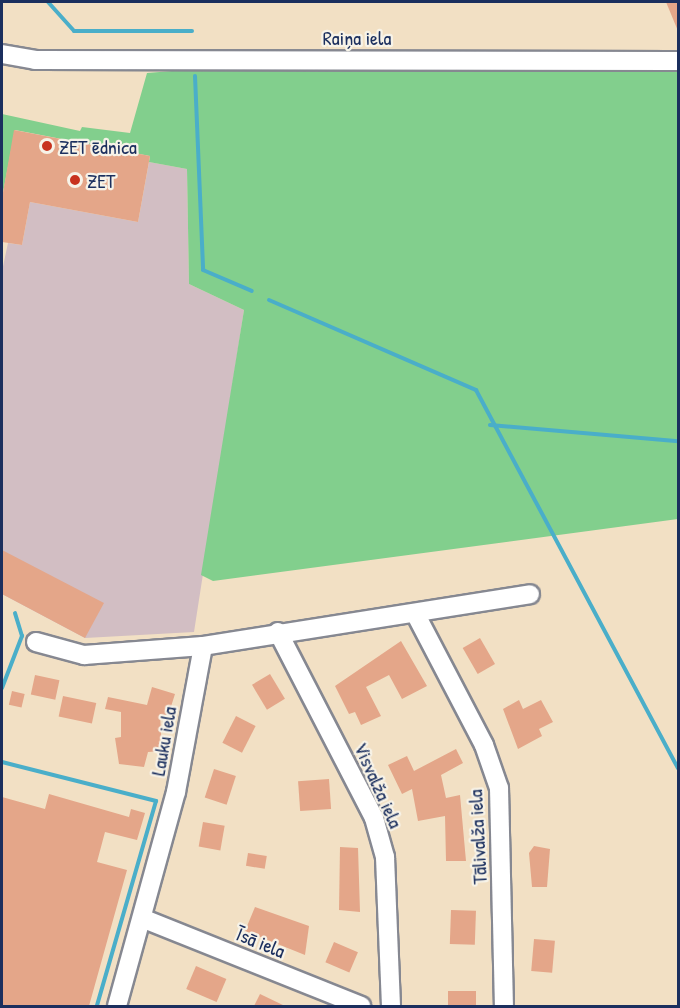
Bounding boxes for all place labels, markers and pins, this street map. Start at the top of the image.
place label: ZET ēdnica [59,134,137,158]
marker: ZET ēdnica [40,139,54,153]
place label: ZET [87,168,115,192]
marker: ZET [68,173,82,187]

